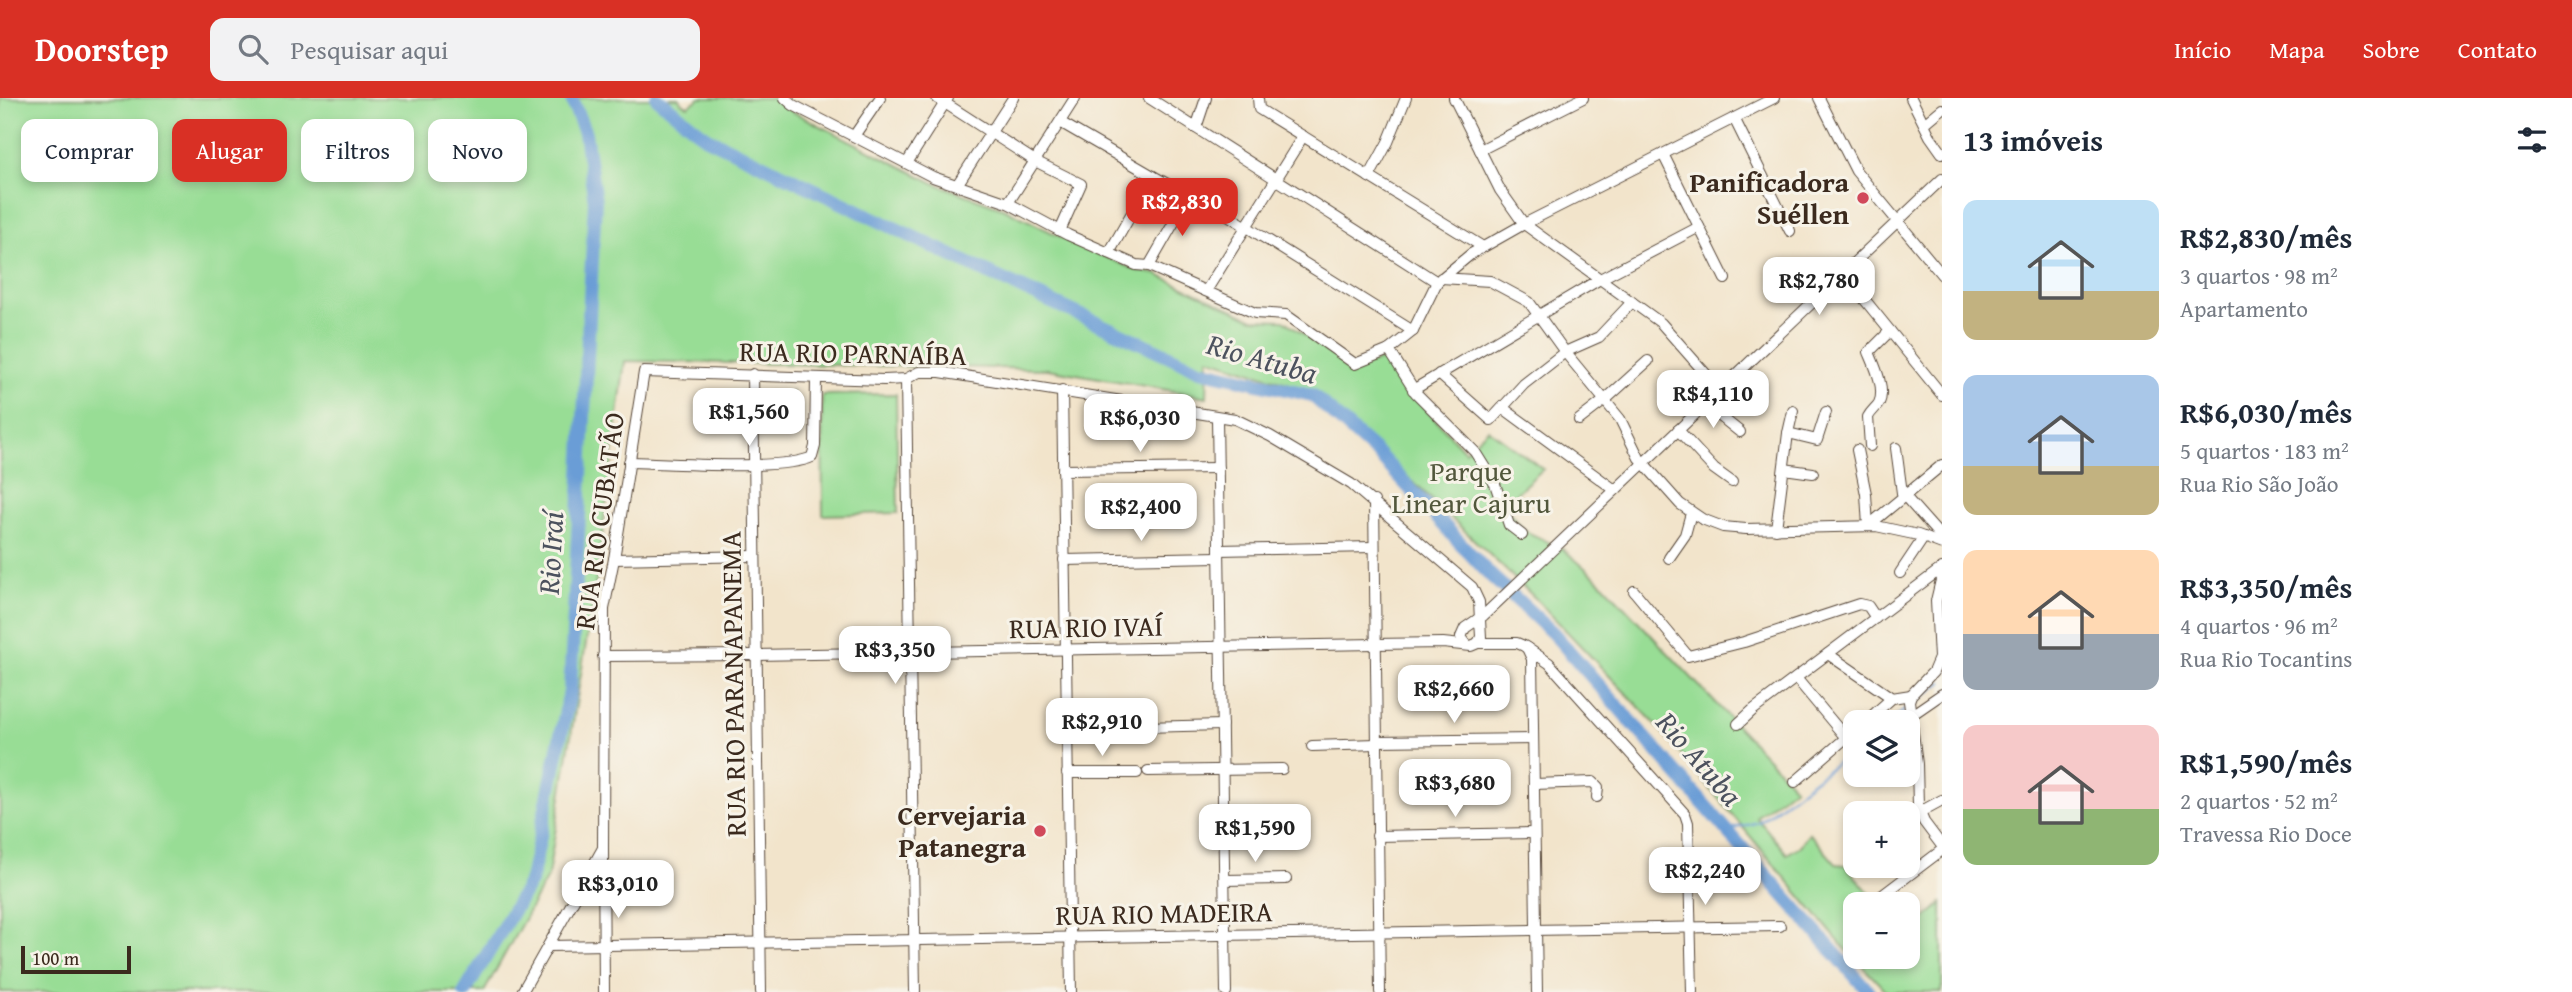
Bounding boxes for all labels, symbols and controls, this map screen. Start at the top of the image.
search box [210,18,700,81]
text: Doorstep [35,25,168,73]
icon: search [234,30,272,68]
text: Pesquisar aqui [290,30,448,69]
text: Início [2174,32,2231,67]
text: Mapa [2269,32,2325,67]
text: Sobre [2363,32,2420,67]
text: Contato [2458,32,2537,67]
text: 13 imóveis [1963,118,2103,162]
chip: Comprar [21,119,158,182]
chip: Alugar [172,119,287,182]
chip: Filtros [301,119,414,182]
chip: Novo [428,119,527,182]
icon: filters [2513,121,2551,159]
place label: Panificadora Suéllen [1689,161,1850,234]
pin: R$2,830 [1117,178,1247,238]
text: R$2,830 [1142,184,1222,217]
marker: Panificadora Suéllen [1855,190,1871,206]
text: R$2,830/mês [2180,215,2352,259]
icon: home [2019,228,2103,312]
pin: R$2,780 [1754,258,1884,317]
text: 3 quartos · 98 m² [2180,259,2338,292]
text: R$2,780 [1779,263,1859,296]
text: Apartamento [2180,292,2308,325]
water label: Rio Atuba [1201,321,1323,395]
street label: RUA RIO PARNAÍBA [739,330,967,375]
pin: R$4,110 [1648,370,1778,430]
text: R$4,110 [1673,376,1753,409]
pin: R$1,560 [684,388,814,448]
text: R$6,030/mês [2180,390,2352,434]
text: R$1,560 [709,394,789,427]
pin: R$6,030 [1075,394,1205,454]
text: R$6,030 [1100,400,1180,433]
icon: home [2019,403,2103,487]
street label: RUA RIO CUBATÃO [563,410,634,632]
text: 5 quartos · 183 m² [2180,434,2349,467]
park label: Parque Linear Cajuru [1391,450,1551,523]
text: Rua Rio São João [2180,467,2339,500]
pin: R$2,400 [1076,484,1206,543]
text: R$2,400 [1101,489,1181,522]
water label: Rio Iraí [526,507,574,597]
street label: RUA RIO PARANAPANEMA [709,531,756,837]
text: R$3,350/mês [2180,565,2352,609]
icon: home [2019,578,2103,662]
street label: RUA RIO IVAÍ [1009,605,1164,648]
text: 4 quartos · 96 m² [2180,609,2338,642]
pin: R$3,350 [830,626,960,686]
text: R$3,350 [855,632,935,665]
text: Rua Rio Tocantins [2180,642,2352,675]
pin: R$2,660 [1389,666,1519,725]
text: R$2,660 [1414,671,1494,704]
pin: R$2,910 [1037,698,1167,758]
water label: Rio Atuba [1646,701,1753,815]
text: R$2,910 [1062,704,1142,737]
map controls [1843,710,1920,969]
button: layers [1843,710,1920,787]
text: R$1,590/mês [2180,740,2352,784]
icon: home [2019,753,2103,837]
pin: R$3,680 [1390,760,1520,819]
text: R$3,680 [1415,765,1495,798]
text: 2 quartos · 52 m² [2180,784,2338,817]
place label: Cervejaria Patanegra [898,794,1027,867]
button: + [1843,801,1920,878]
pin: R$1,590 [1190,804,1320,864]
text: R$1,590 [1215,810,1295,843]
text: Travessa Rio Doce [2180,817,2352,850]
marker: Cervejaria Patanegra [1032,823,1048,839]
pin: R$2,240 [1640,848,1770,907]
text: R$2,240 [1665,853,1745,886]
pin: R$3,010 [553,860,683,920]
text: R$3,010 [578,866,658,899]
street label: RUA RIO MADEIRA [1055,890,1273,935]
button: − [1843,892,1920,969]
scale bar [21,943,131,975]
text: 100 m [32,944,79,972]

